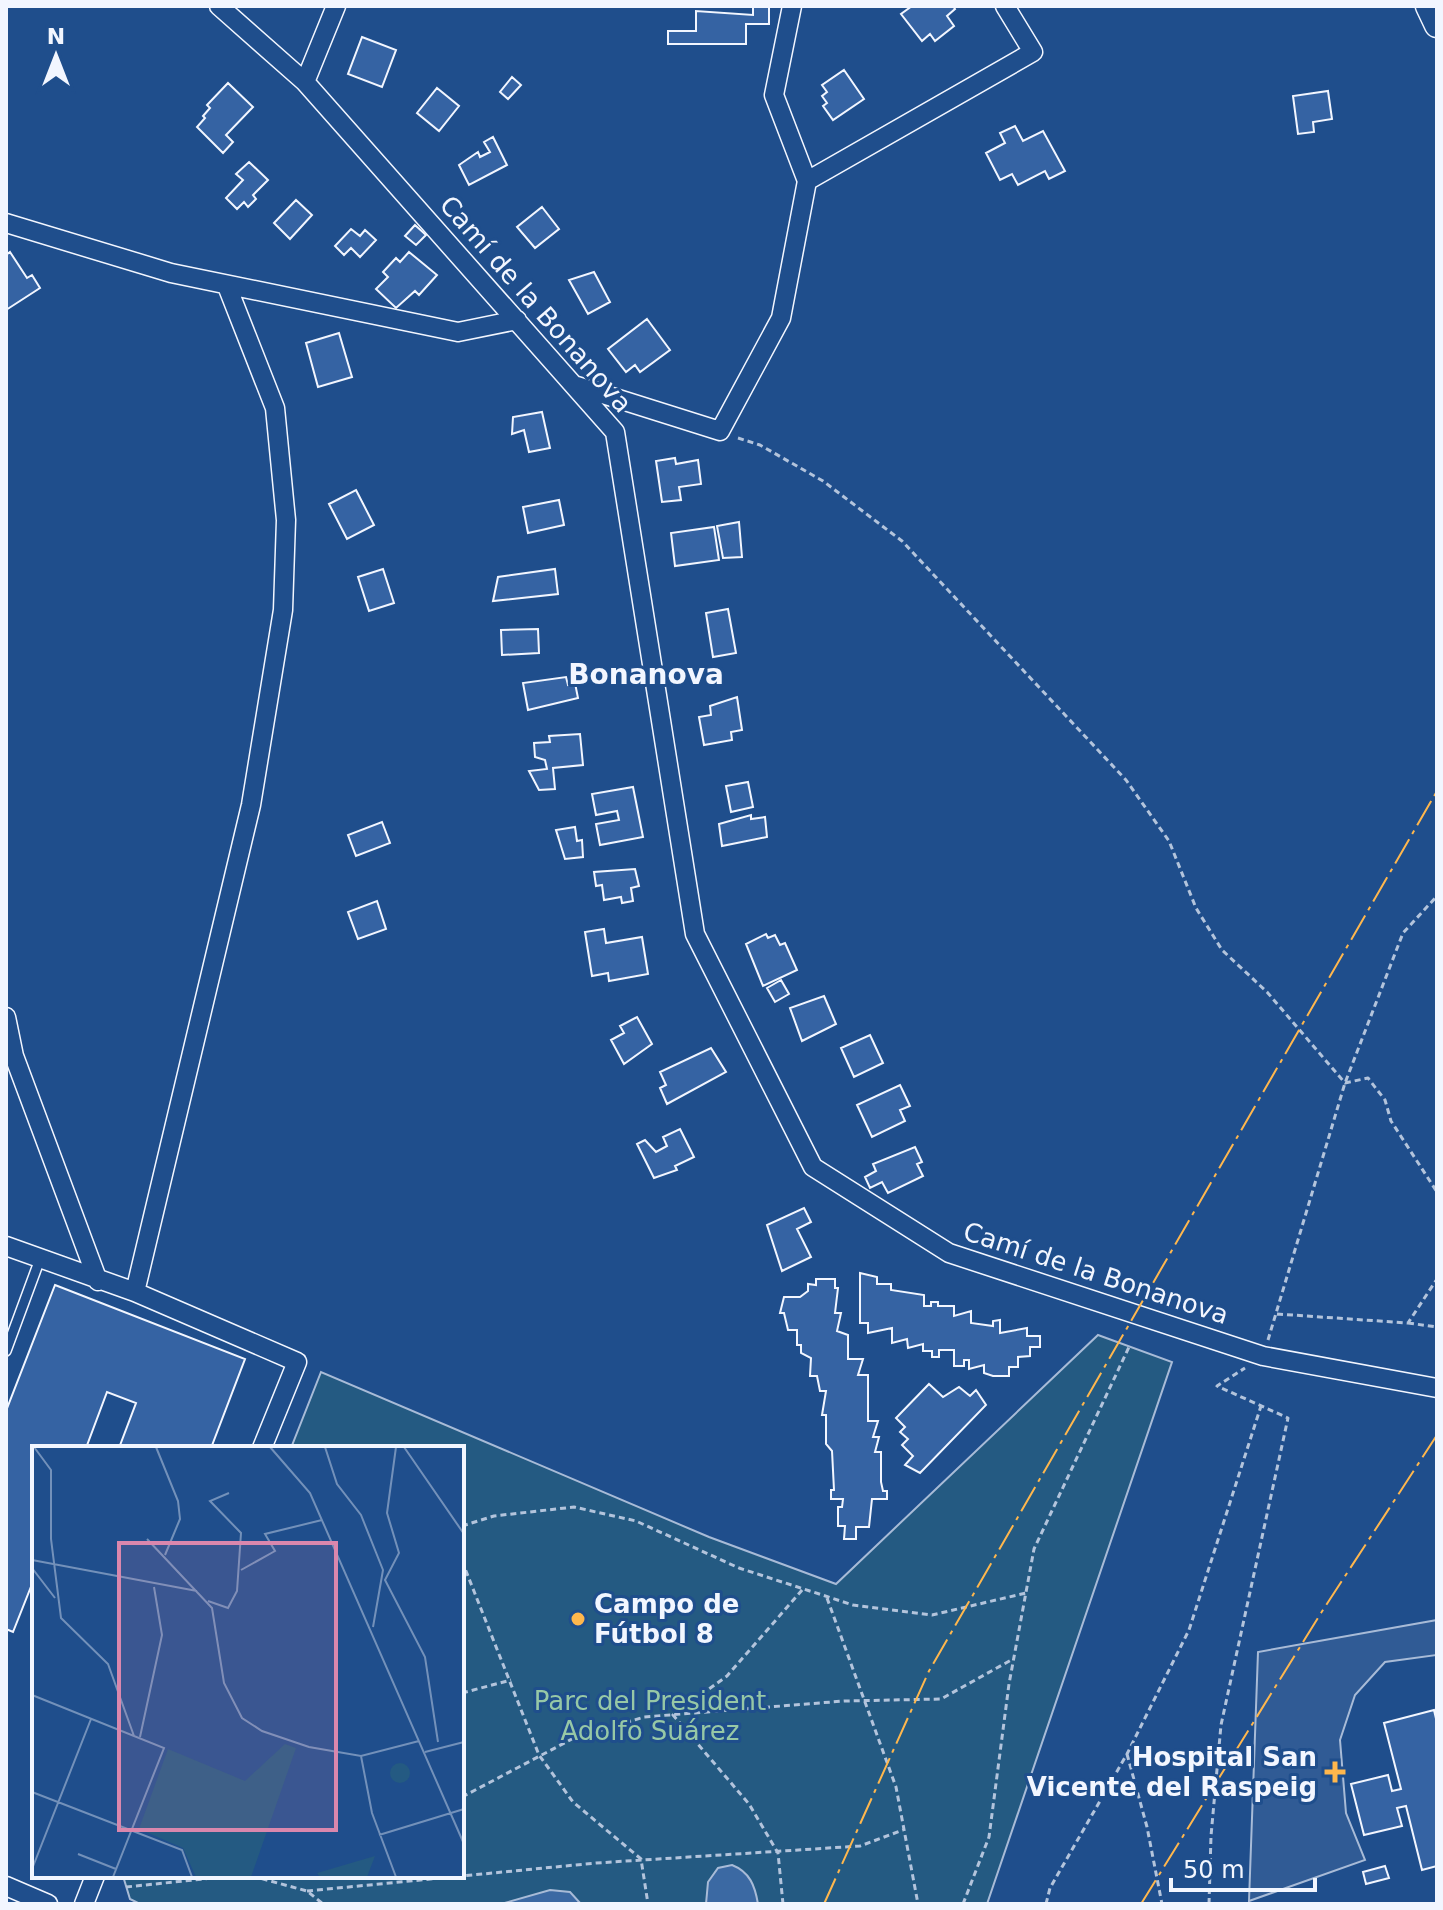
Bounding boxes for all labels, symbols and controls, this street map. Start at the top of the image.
north arrow [16,16,96,96]
text: N [47,24,65,49]
street label: Camí de la Bonanova [434,190,638,418]
district label: Bonanova [568,658,724,691]
street label: Camí de la Bonanova [960,1216,1232,1330]
inset map [32,1446,464,1878]
place label: Campo de Fútbol 8 [594,1589,740,1649]
marker: Campo de Fútbol 8 [569,1610,587,1628]
park label: Parc del President Adolfo Suárez [534,1686,766,1746]
place label: Hospital San Vicente del Raspeig [1027,1742,1317,1802]
marker: Hospital San Vicente del Raspeig [1324,1761,1346,1783]
scale bar [1171,1842,1315,1892]
text: 50 m [1183,1856,1245,1884]

